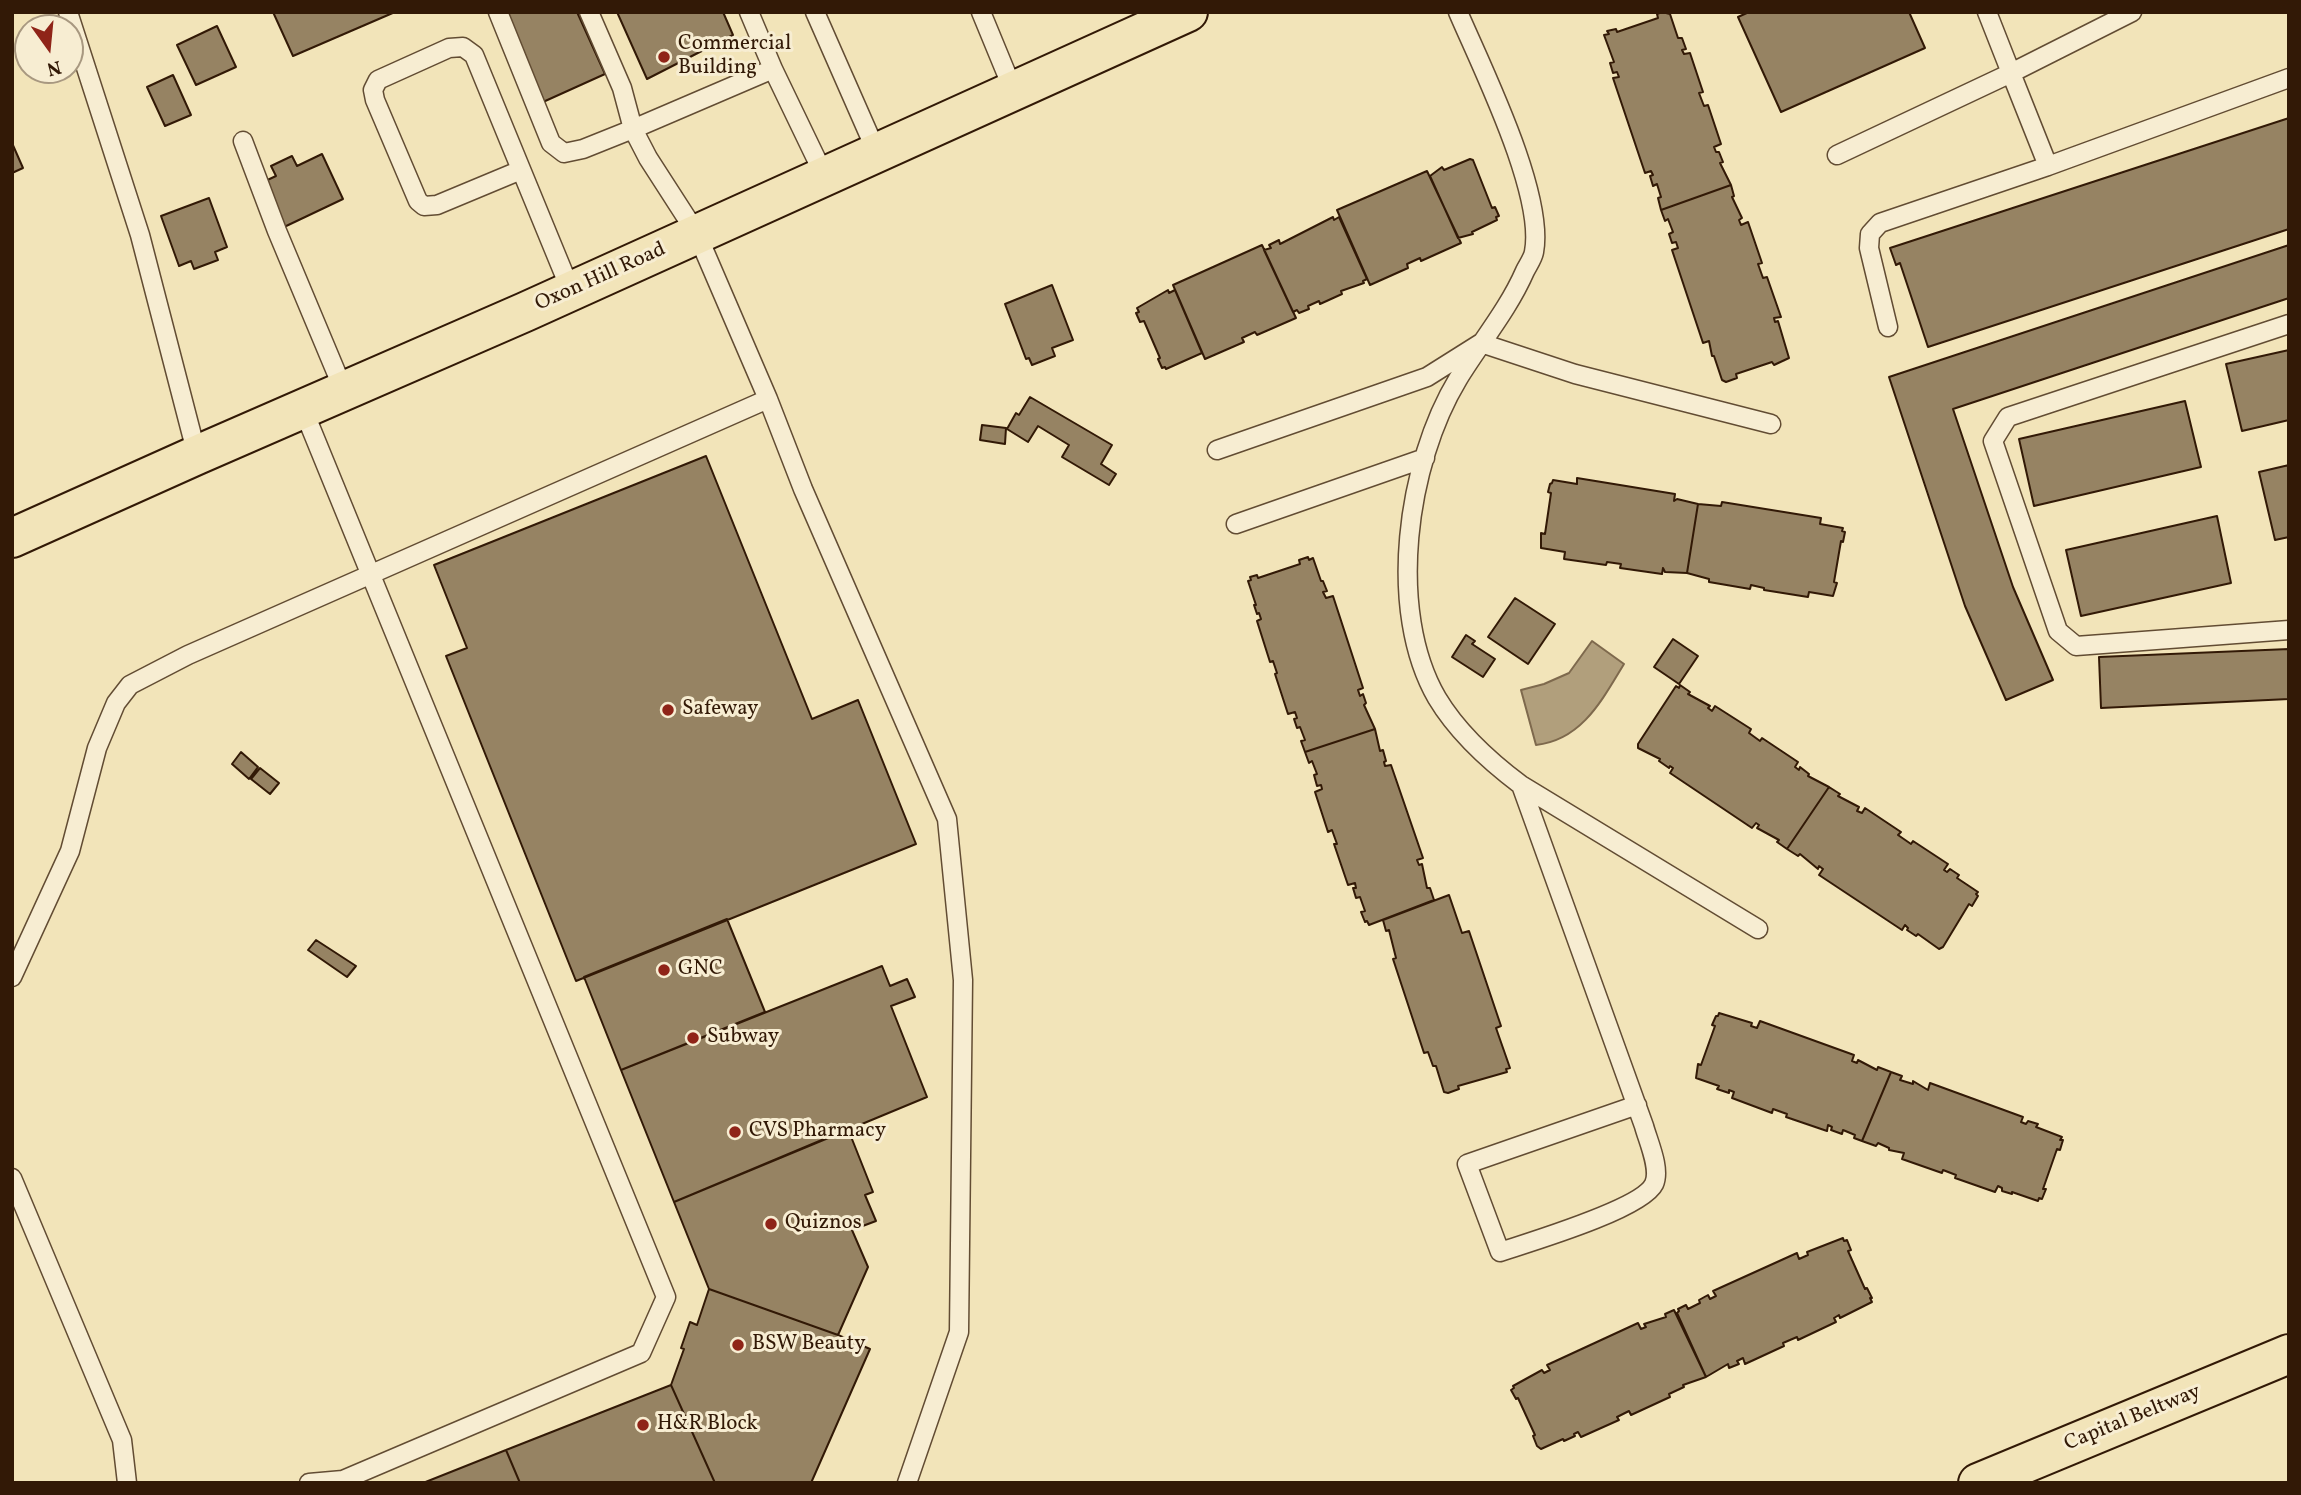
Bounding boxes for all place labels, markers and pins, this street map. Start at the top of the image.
place label: Commercial Building [678,32,791,82]
marker: Commercial Building [656,49,672,65]
place label: Safeway [682,697,758,723]
marker: Safeway [660,702,676,718]
place label: GNC [678,957,723,983]
marker: GNC [656,962,672,978]
place label: Subway [707,1025,779,1051]
marker: Subway [685,1030,701,1046]
place label: CVS Pharmacy [749,1119,886,1145]
marker: CVS Pharmacy [727,1124,743,1140]
place label: Quiznos [785,1211,862,1237]
marker: Quiznos [763,1216,779,1232]
place label: BSW Beauty [752,1332,866,1358]
marker: BSW Beauty [730,1337,746,1353]
place label: H&R Block [657,1412,758,1438]
marker: H&R Block [635,1417,651,1433]

